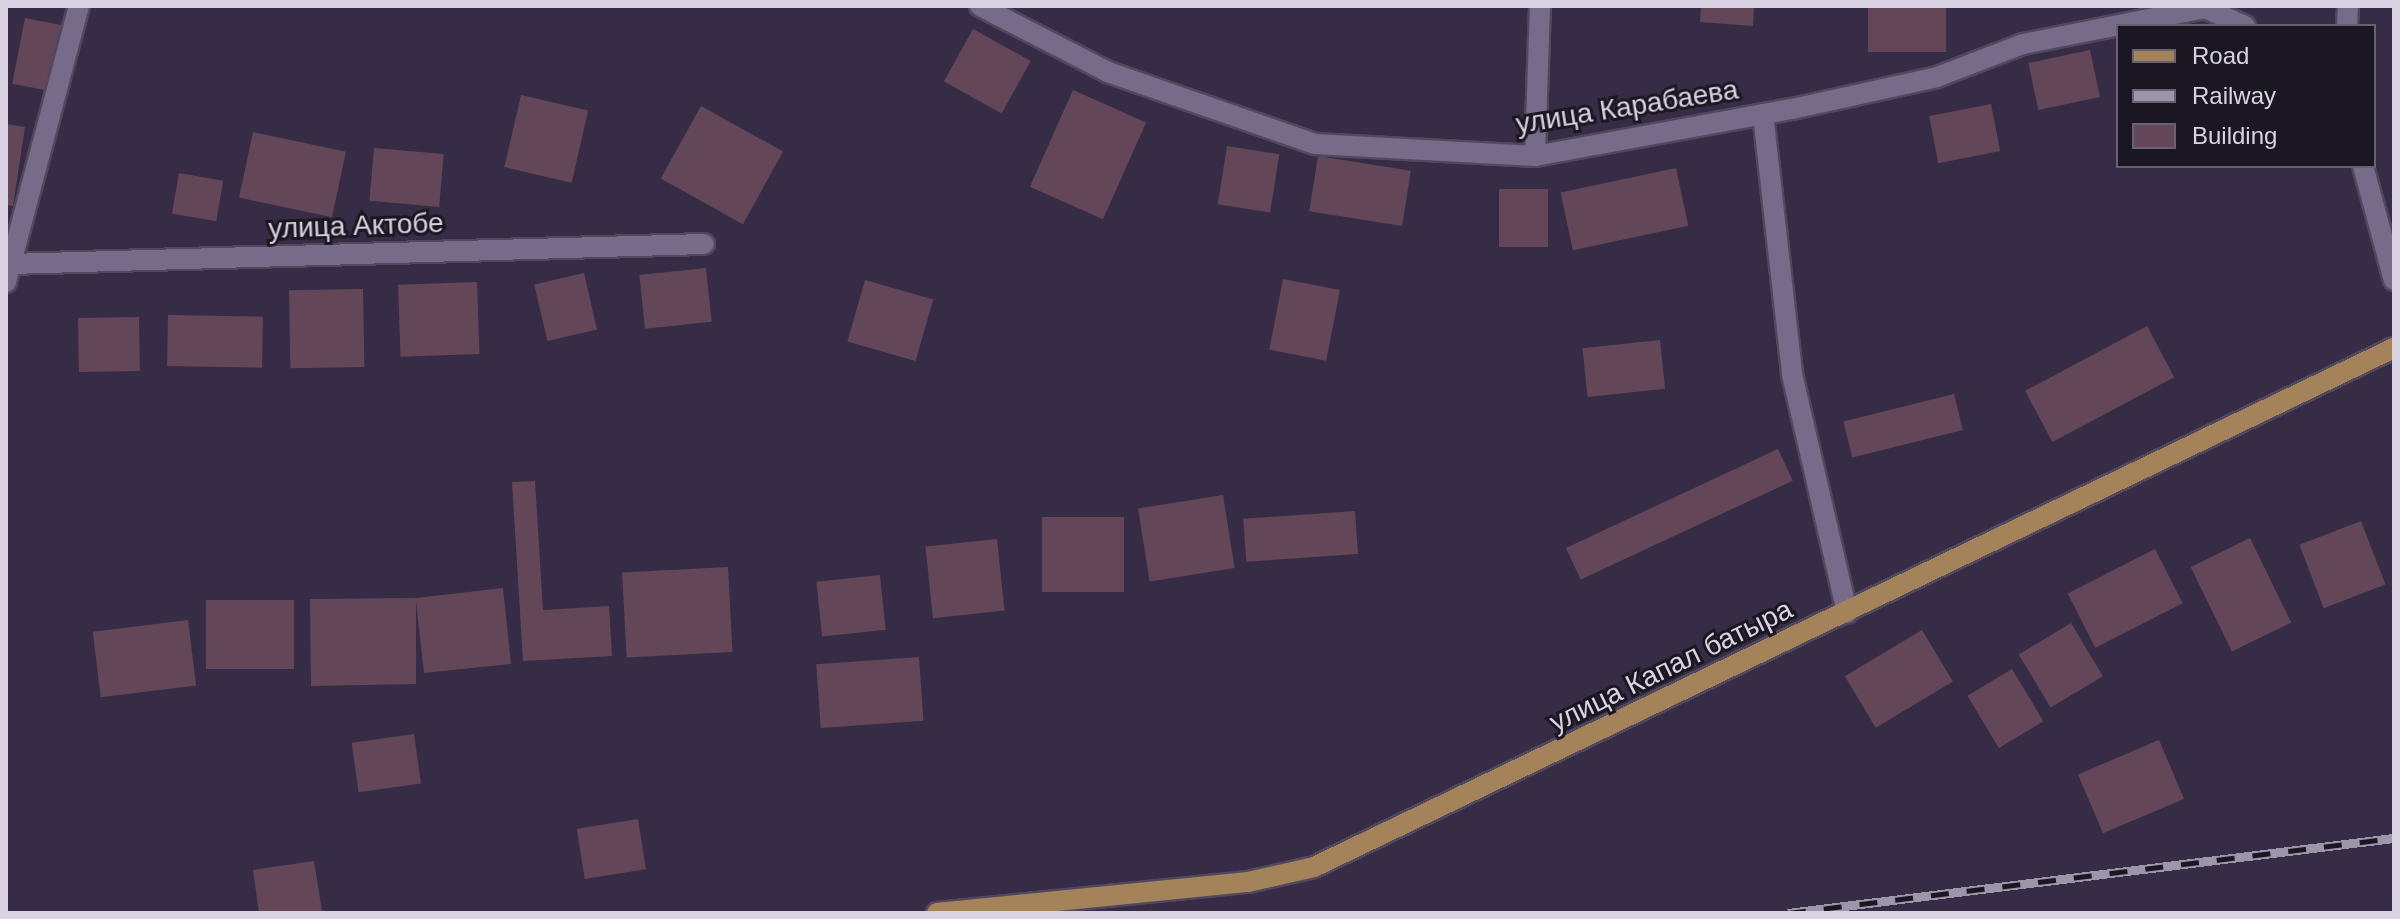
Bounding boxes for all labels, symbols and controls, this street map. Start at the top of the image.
legend [2116,24,2376,168]
text: Road [2192,42,2249,69]
street label: улица Карабаева [1514,73,1740,141]
text: Railway [2192,82,2276,109]
text: Building [2192,122,2277,149]
street label: улица Актобе [268,206,444,246]
street label: улица Капал батыра [1544,593,1798,739]

